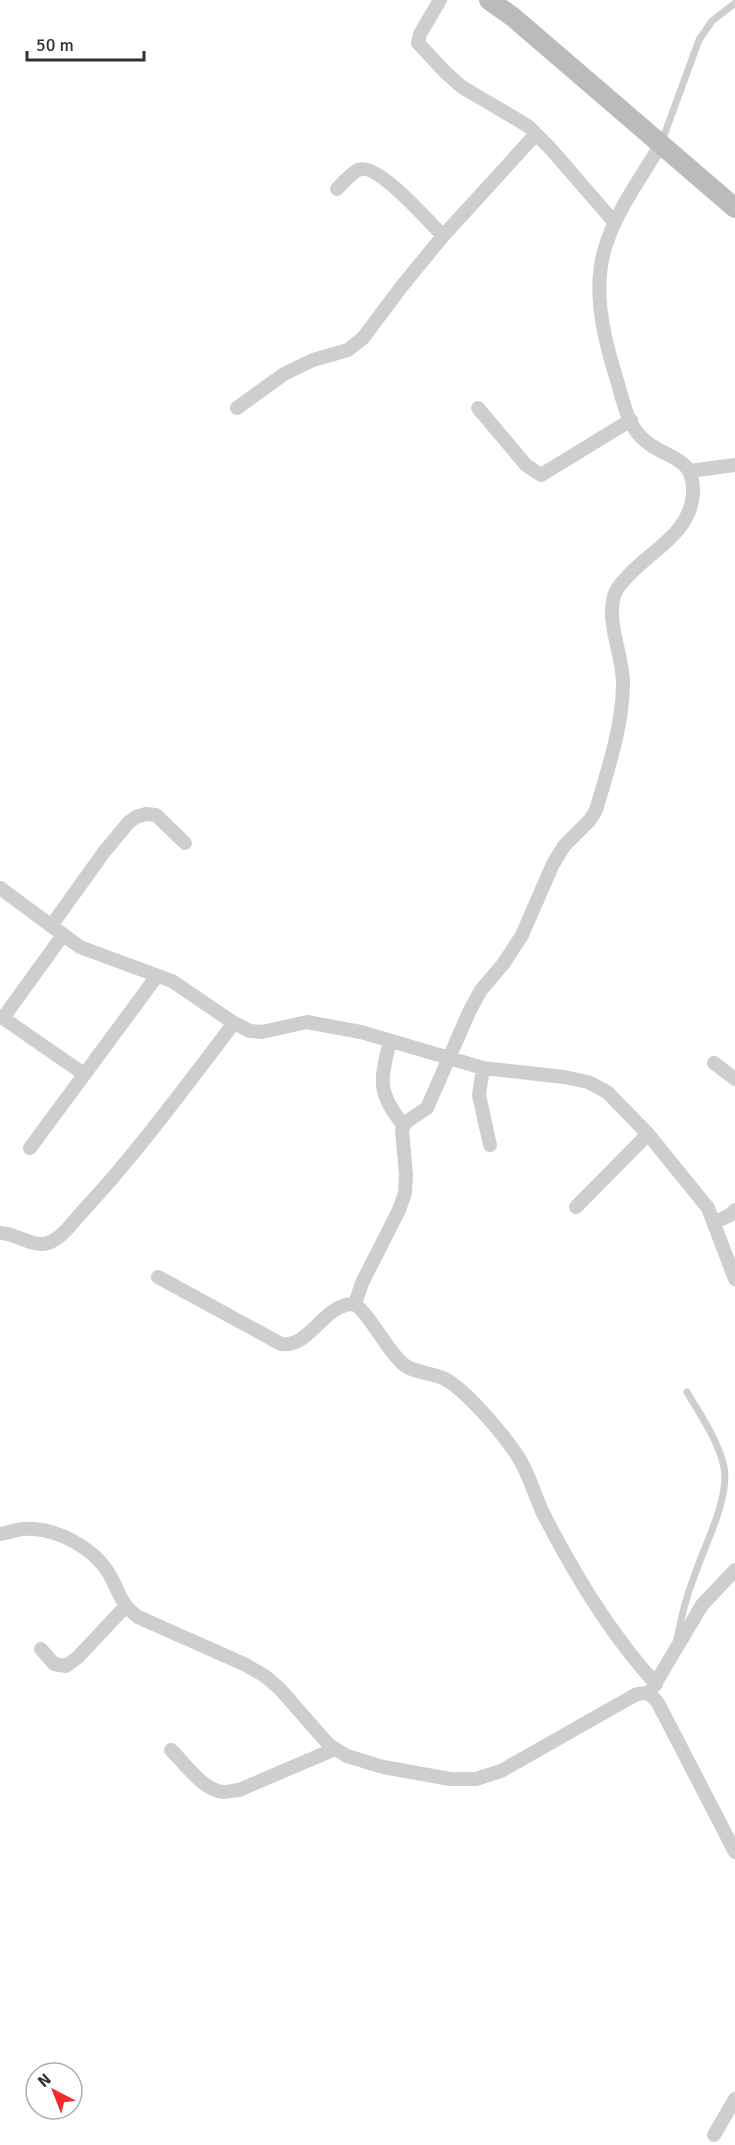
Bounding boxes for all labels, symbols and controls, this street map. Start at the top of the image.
scale bar [27,24,144,62]
text: 50 m [36,34,74,56]
north arrow [24,2061,84,2121]
text: N [34,2069,55,2092]

